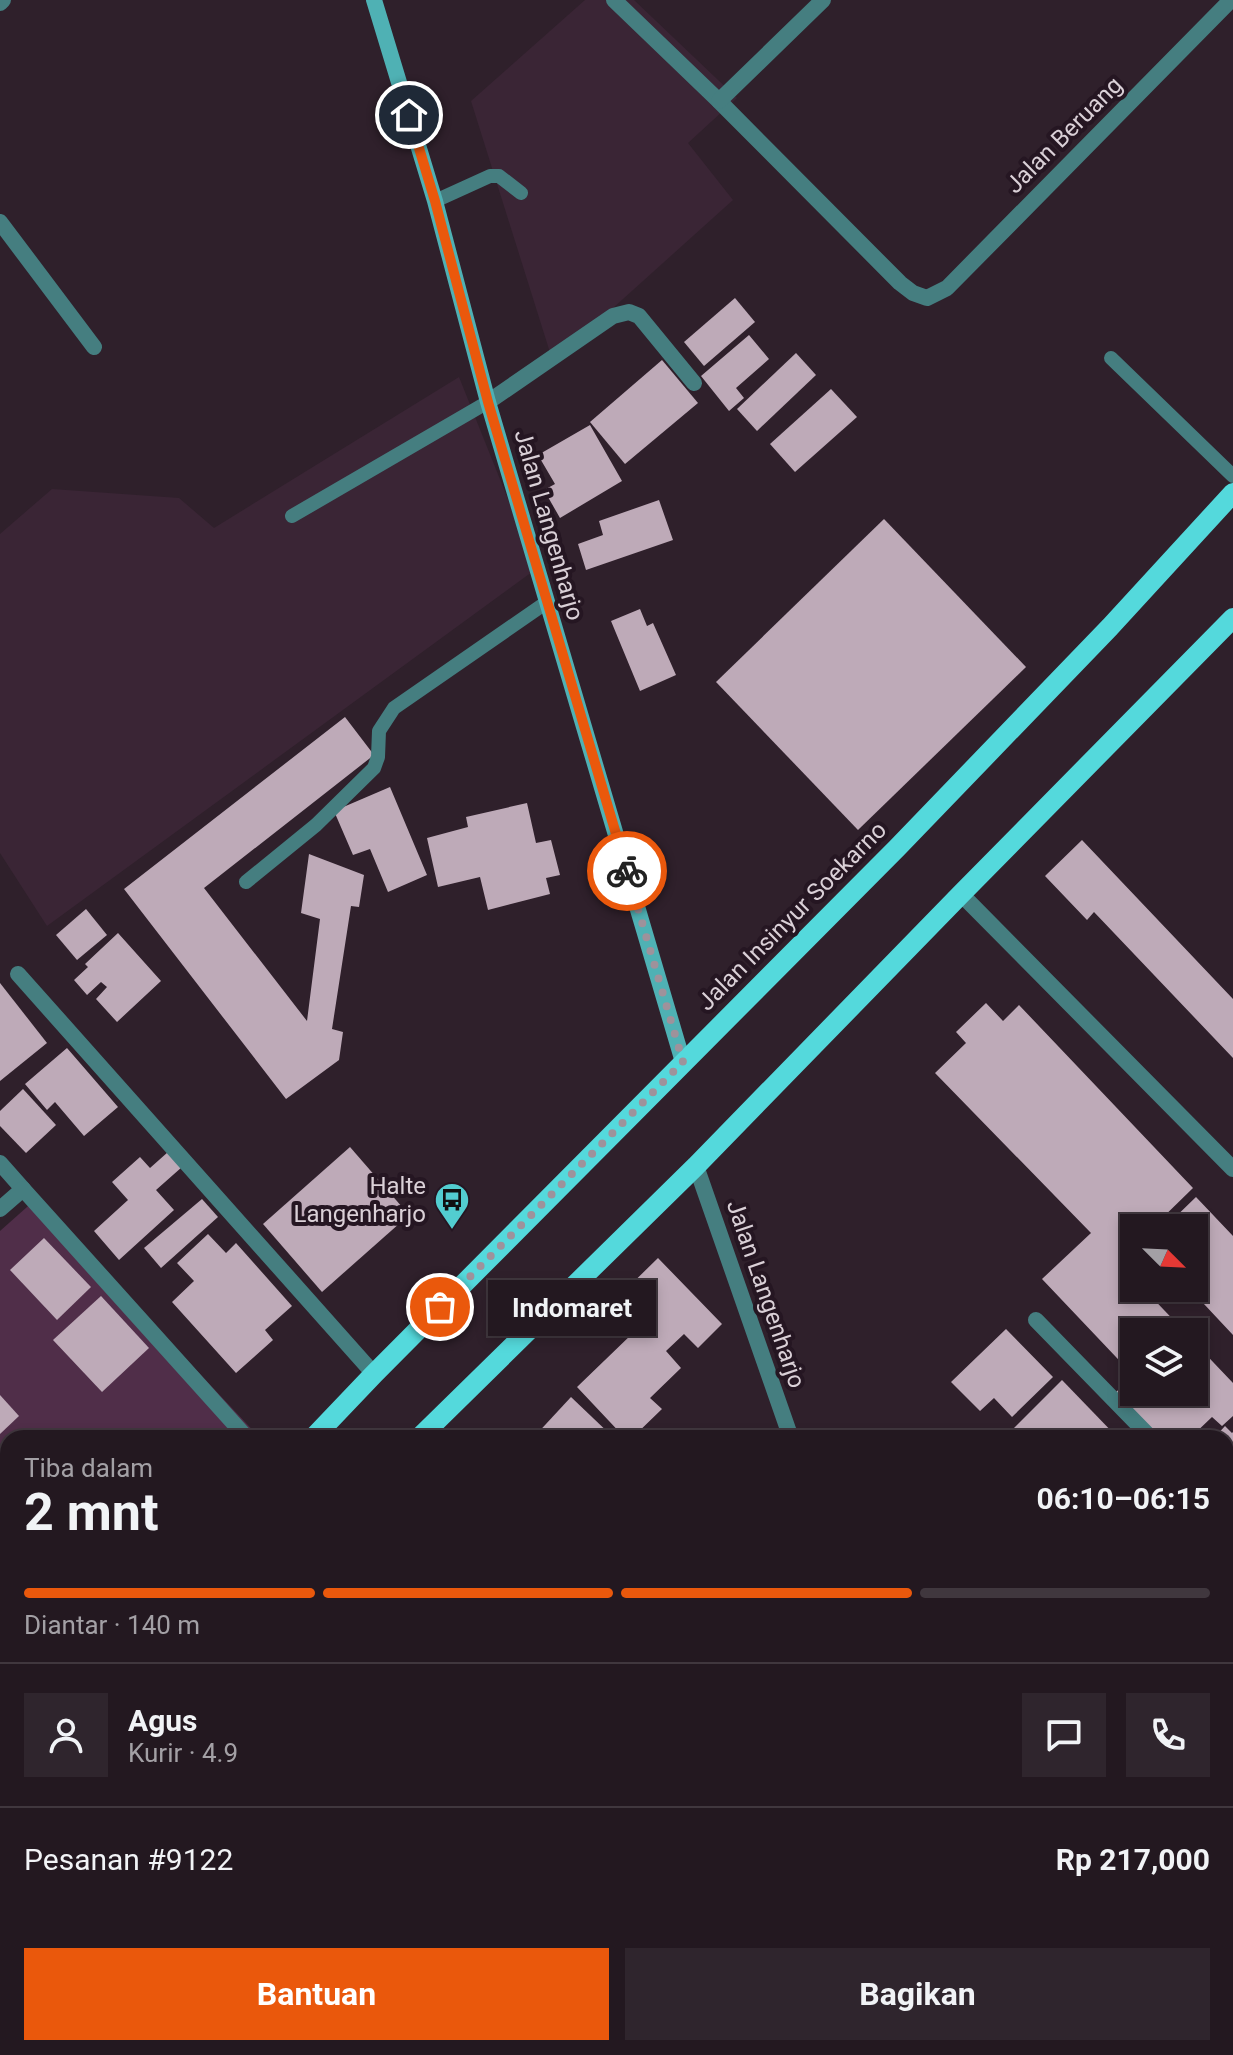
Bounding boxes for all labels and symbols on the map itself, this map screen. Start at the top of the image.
street label: Jalan Beruang [1000,71,1128,199]
pin [375,81,443,149]
street label: Jalan Langenharjo [508,426,590,624]
street label: Jalan Insinyur Soekarno [692,816,892,1016]
courier [587,831,667,911]
place label: Halte Langenharjo [293,1172,426,1228]
bus stop icon: Halte Langenharjo [433,1181,471,1231]
street label: Jalan Langenharjo [721,1196,811,1392]
north arrow [1120,1214,1208,1302]
pin [406,1273,474,1341]
callout: Indomaret [488,1279,656,1335]

